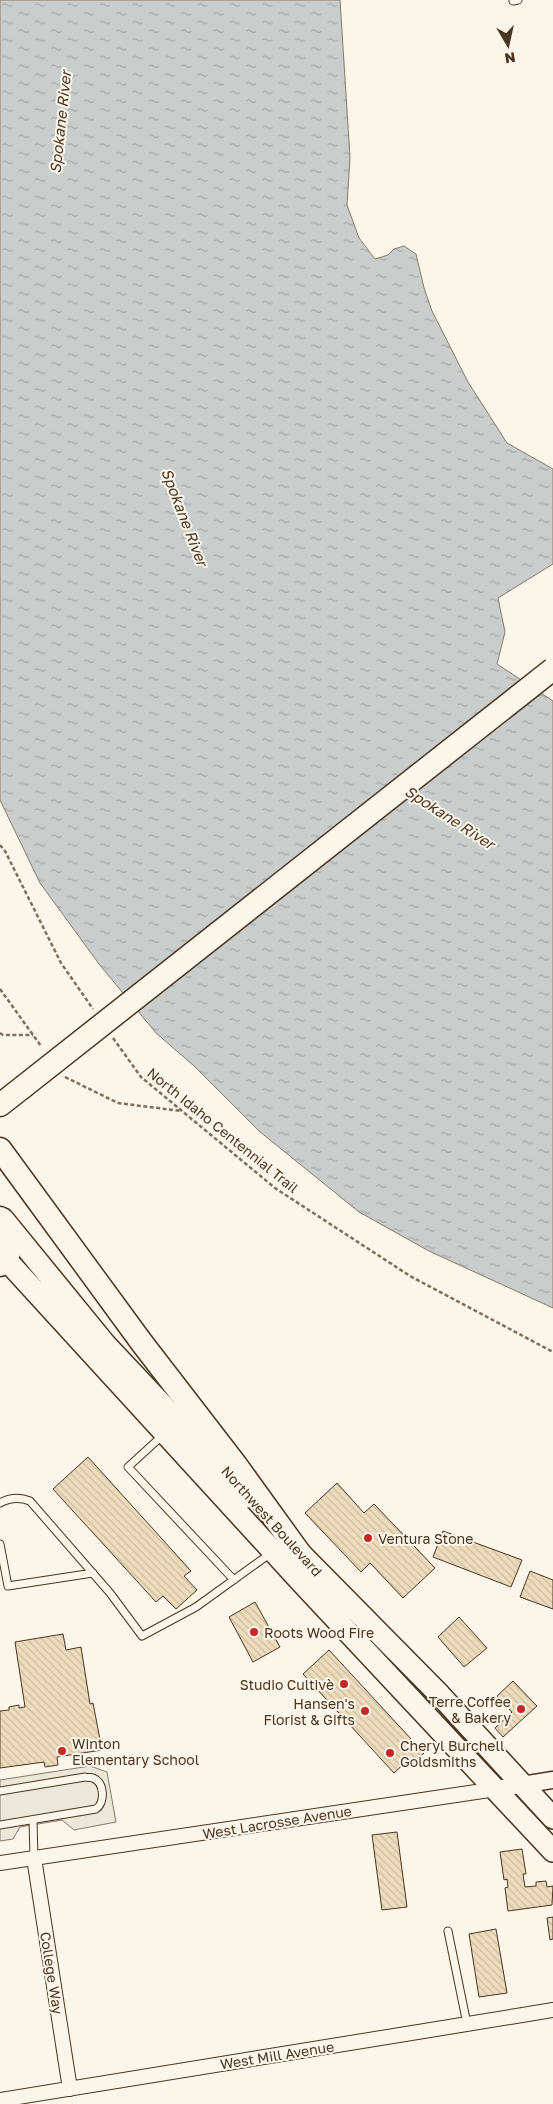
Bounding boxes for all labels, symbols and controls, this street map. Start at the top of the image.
north arrow [483,20,533,70]
text: N [504,49,517,68]
water label: Spokane River [46,68,75,174]
water label: Spokane River [158,466,213,570]
water label: Spokane River [402,781,500,854]
street label: North Idaho Centennial Trail [144,1064,302,1196]
street label: Northwest Boulevard [218,1462,326,1580]
place label: Ventura Stone [378,1530,473,1547]
marker: Ventura Stone [362,1532,374,1544]
place label: Roots Wood Fire [264,1624,374,1641]
marker: Roots Wood Fire [248,1626,260,1638]
place label: Studio Cultivè [240,1676,334,1693]
marker: Studio Cultivè [338,1678,350,1690]
place label: Terre Coffee & Bakery [429,1693,511,1726]
place label: Hansen's Florist & Gifts [263,1695,355,1728]
marker: Terre Coffee & Bakery [515,1703,527,1715]
marker: Hansen's Florist & Gifts [359,1705,371,1717]
place label: Winton Elementary School [72,1735,199,1768]
place label: Cheryl Burchell Goldsmiths [400,1737,504,1770]
marker: Winton Elementary School [56,1745,68,1757]
marker: Cheryl Burchell Goldsmiths [384,1747,396,1759]
street label: West Lacrosse Avenue [201,1802,353,1842]
street label: College Way [37,1930,67,2016]
street label: West Mill Avenue [219,2038,335,2072]

